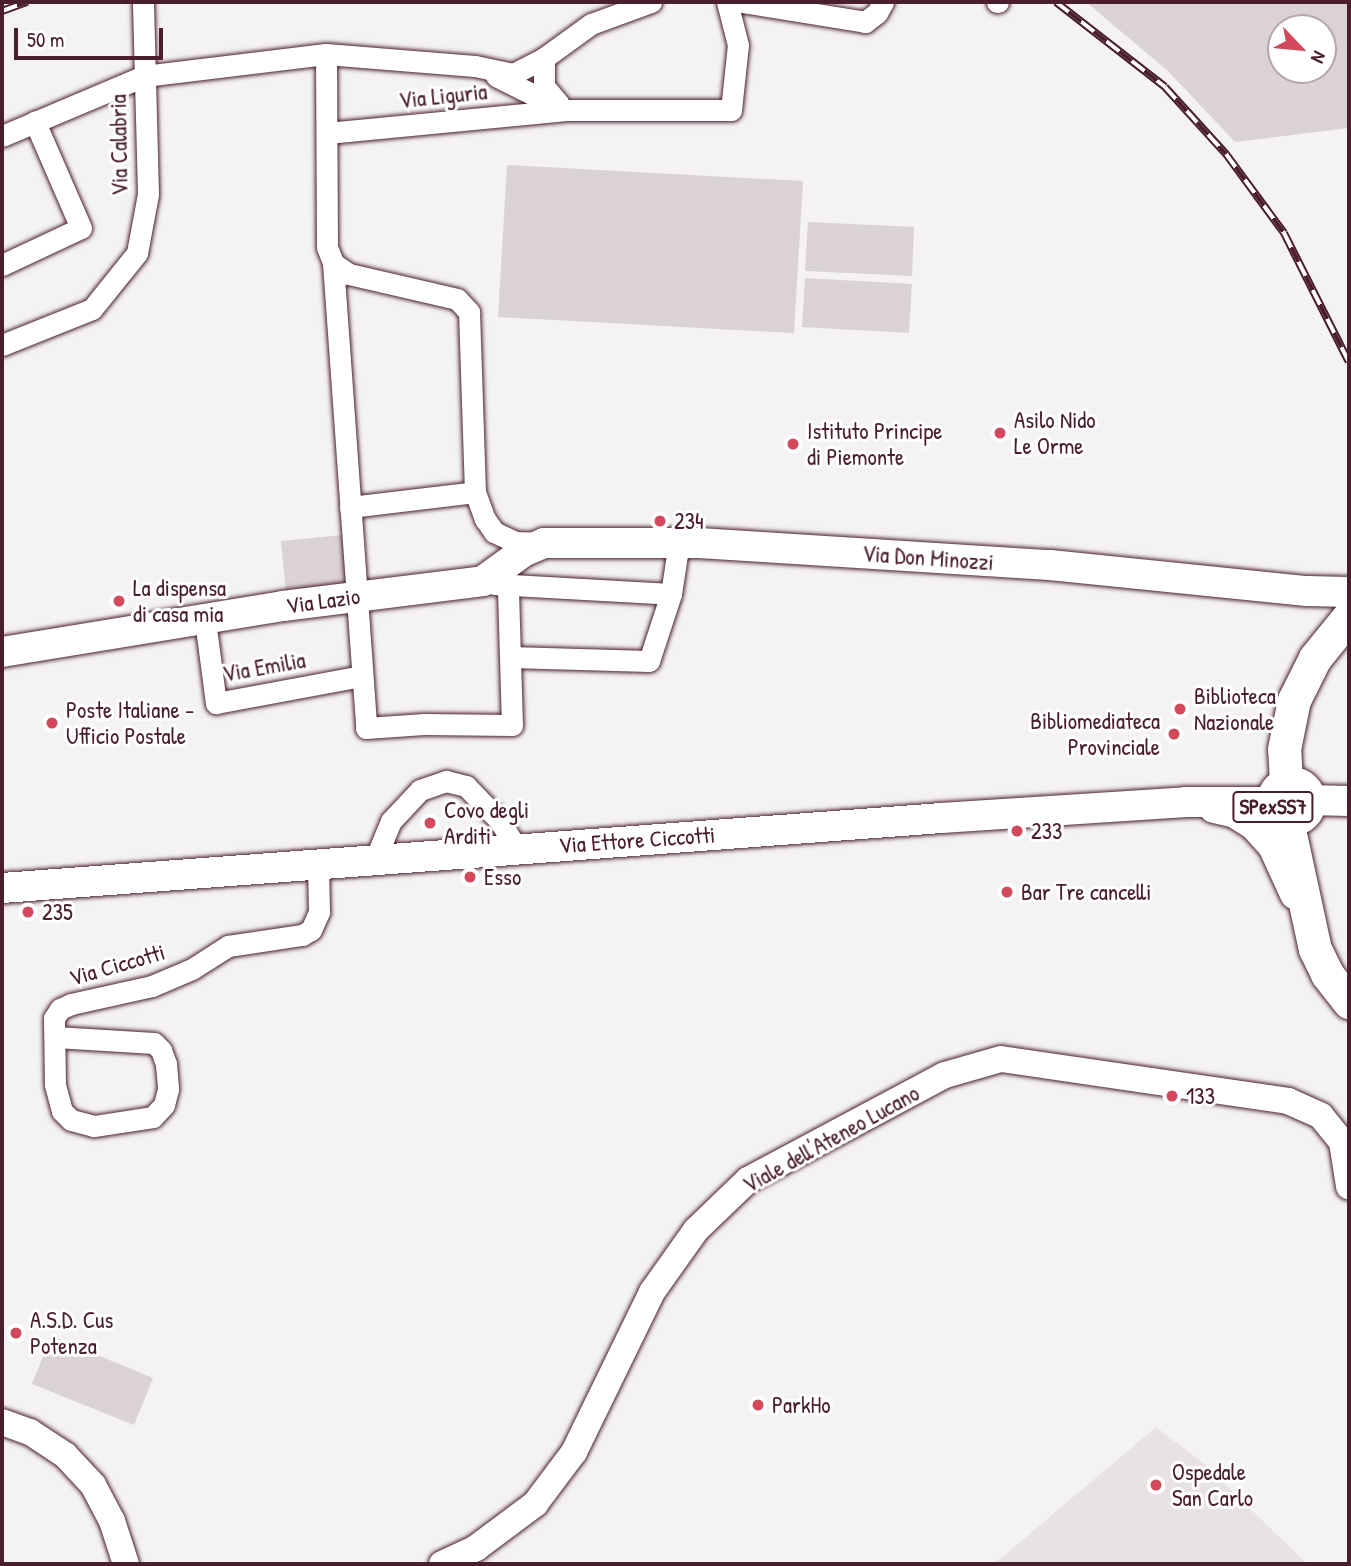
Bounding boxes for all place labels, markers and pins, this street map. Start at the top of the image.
place label: Asilo Nido Le Orme [1014,406,1096,460]
place label: Istituto Principe di Piemonte [807,417,942,471]
marker: Asilo Nido Le Orme [992,425,1008,441]
marker: Istituto Principe di Piemonte [785,436,801,452]
place label: 234 [674,507,704,535]
marker: 234 [652,513,668,529]
place label: La dispensa di casa mia [133,574,226,628]
marker: La dispensa di casa mia [111,593,127,609]
place label: Biblioteca Nazionale [1194,682,1276,736]
place label: Poste Italiane - Ufficio Postale [66,696,194,750]
marker: Biblioteca Nazionale [1172,701,1188,717]
place label: Bibliomediateca Provinciale [1030,707,1160,761]
marker: Poste Italiane - Ufficio Postale [44,715,60,731]
marker: Bibliomediateca Provinciale [1166,726,1182,742]
place label: Covo degli Arditi [444,796,529,850]
marker: Covo degli Arditi [422,815,438,831]
place label: 233 [1031,817,1062,845]
marker: 233 [1009,823,1025,839]
place label: Esso [484,863,521,891]
marker: Esso [462,869,478,885]
place label: Bar Tre cancelli [1021,878,1151,906]
marker: Bar Tre cancelli [999,884,1015,900]
place label: 235 [42,898,73,926]
marker: 235 [20,904,36,920]
place label: 133 [1186,1082,1215,1110]
marker: 133 [1164,1088,1180,1104]
place label: A.S.D. Cus Potenza [30,1306,113,1360]
marker: A.S.D. Cus Potenza [8,1325,24,1341]
place label: ParkHo [772,1391,831,1419]
marker: ParkHo [750,1397,766,1413]
place label: Ospedale San Carlo [1172,1458,1253,1512]
marker: Ospedale San Carlo [1146,1475,1166,1495]

